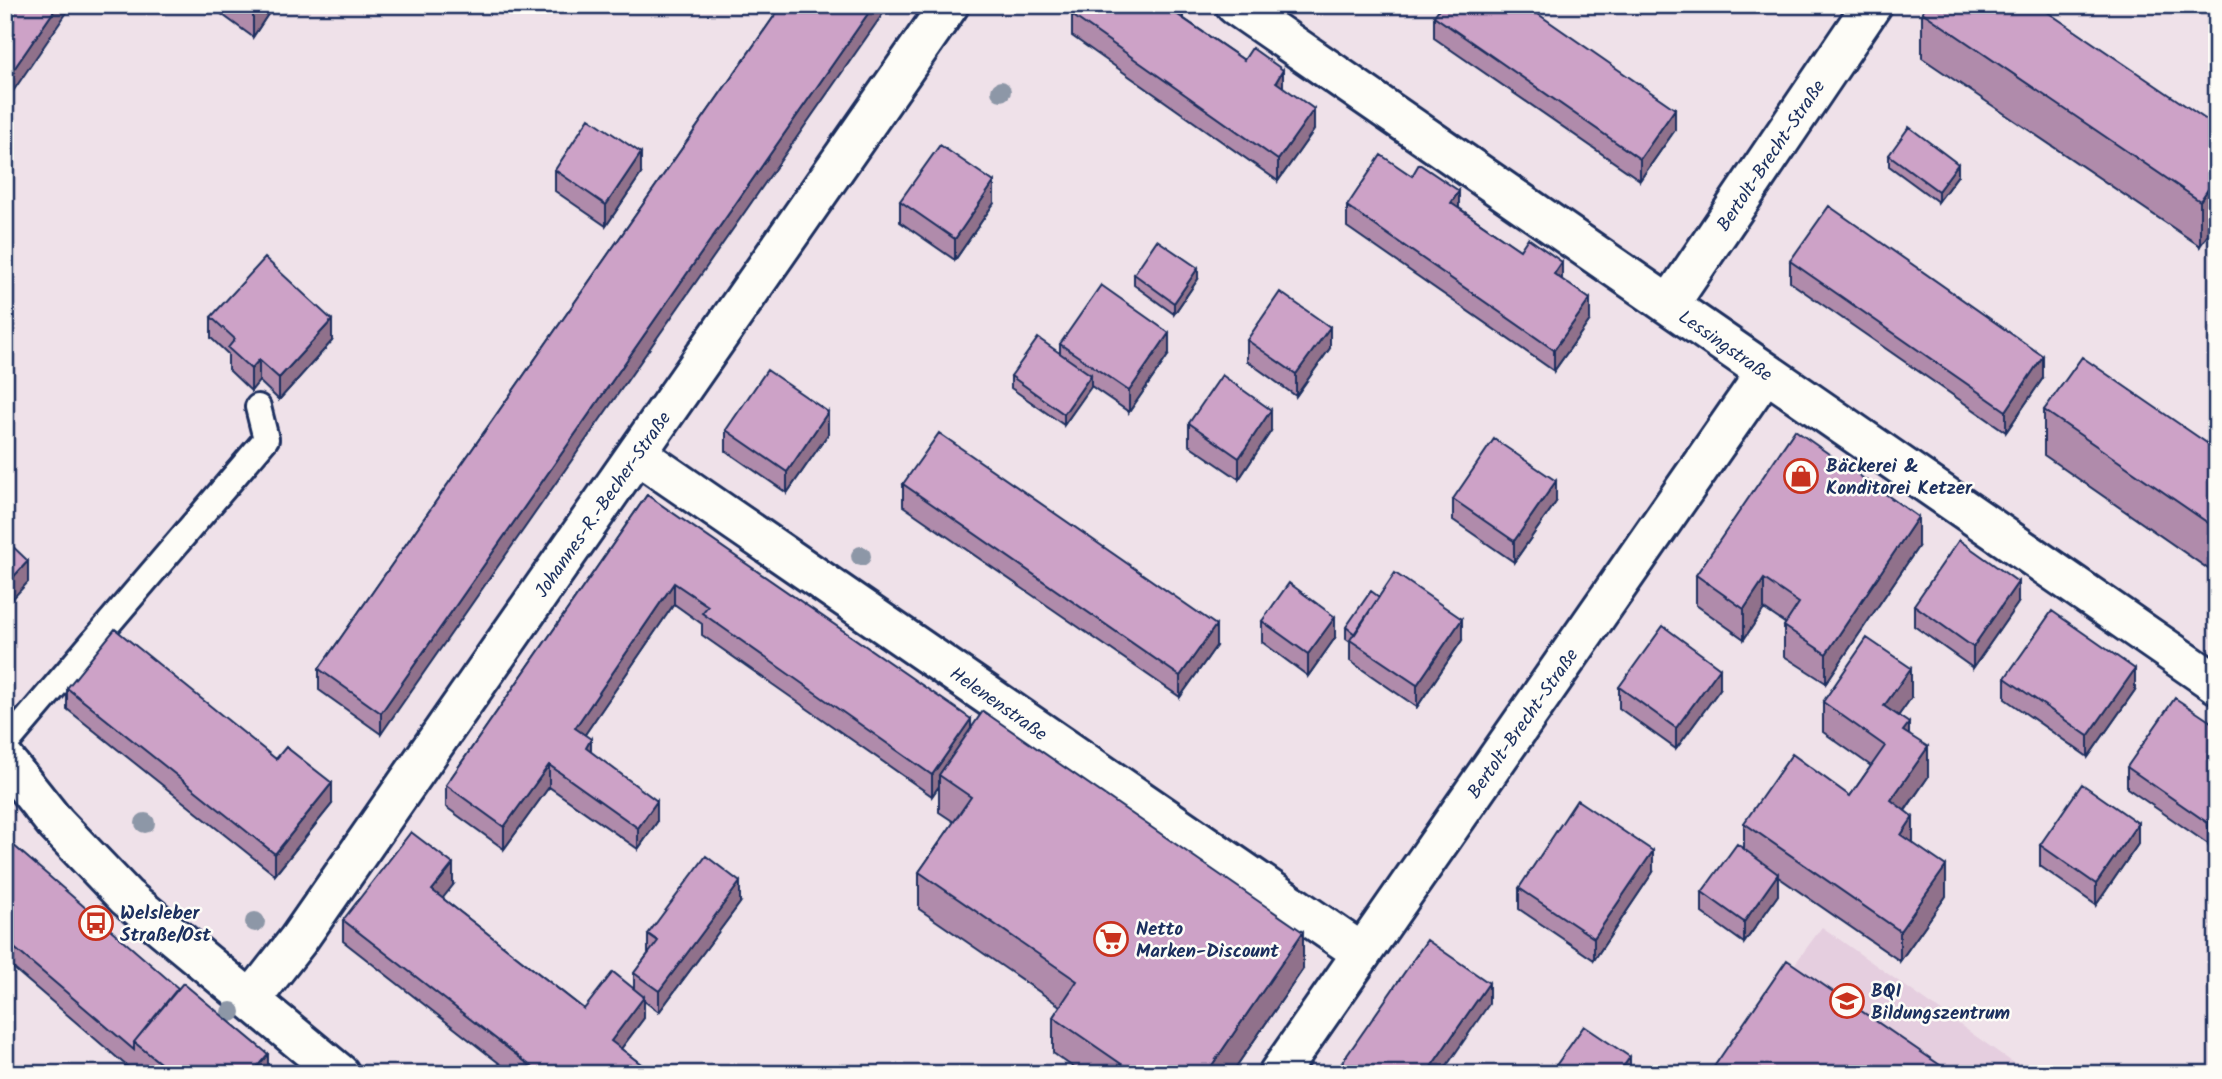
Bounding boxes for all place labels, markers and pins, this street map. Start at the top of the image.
place label: Bäckerei & Konditorei Ketzer [1826,452,1973,504]
shop icon: Bäckerei & Konditorei Ketzer [1782,457,1820,495]
place label: Welsleber Straße/Ost [120,899,211,951]
bus stop icon: Welsleber Straße/Ost [77,904,115,942]
place label: Netto Marken-Discount [1136,915,1279,967]
supermarket icon: Netto Marken-Discount [1092,920,1130,958]
place label: BQI Bildungszentrum [1871,977,2010,1029]
school or university icon: BQI Bildungszentrum [1828,982,1866,1020]

